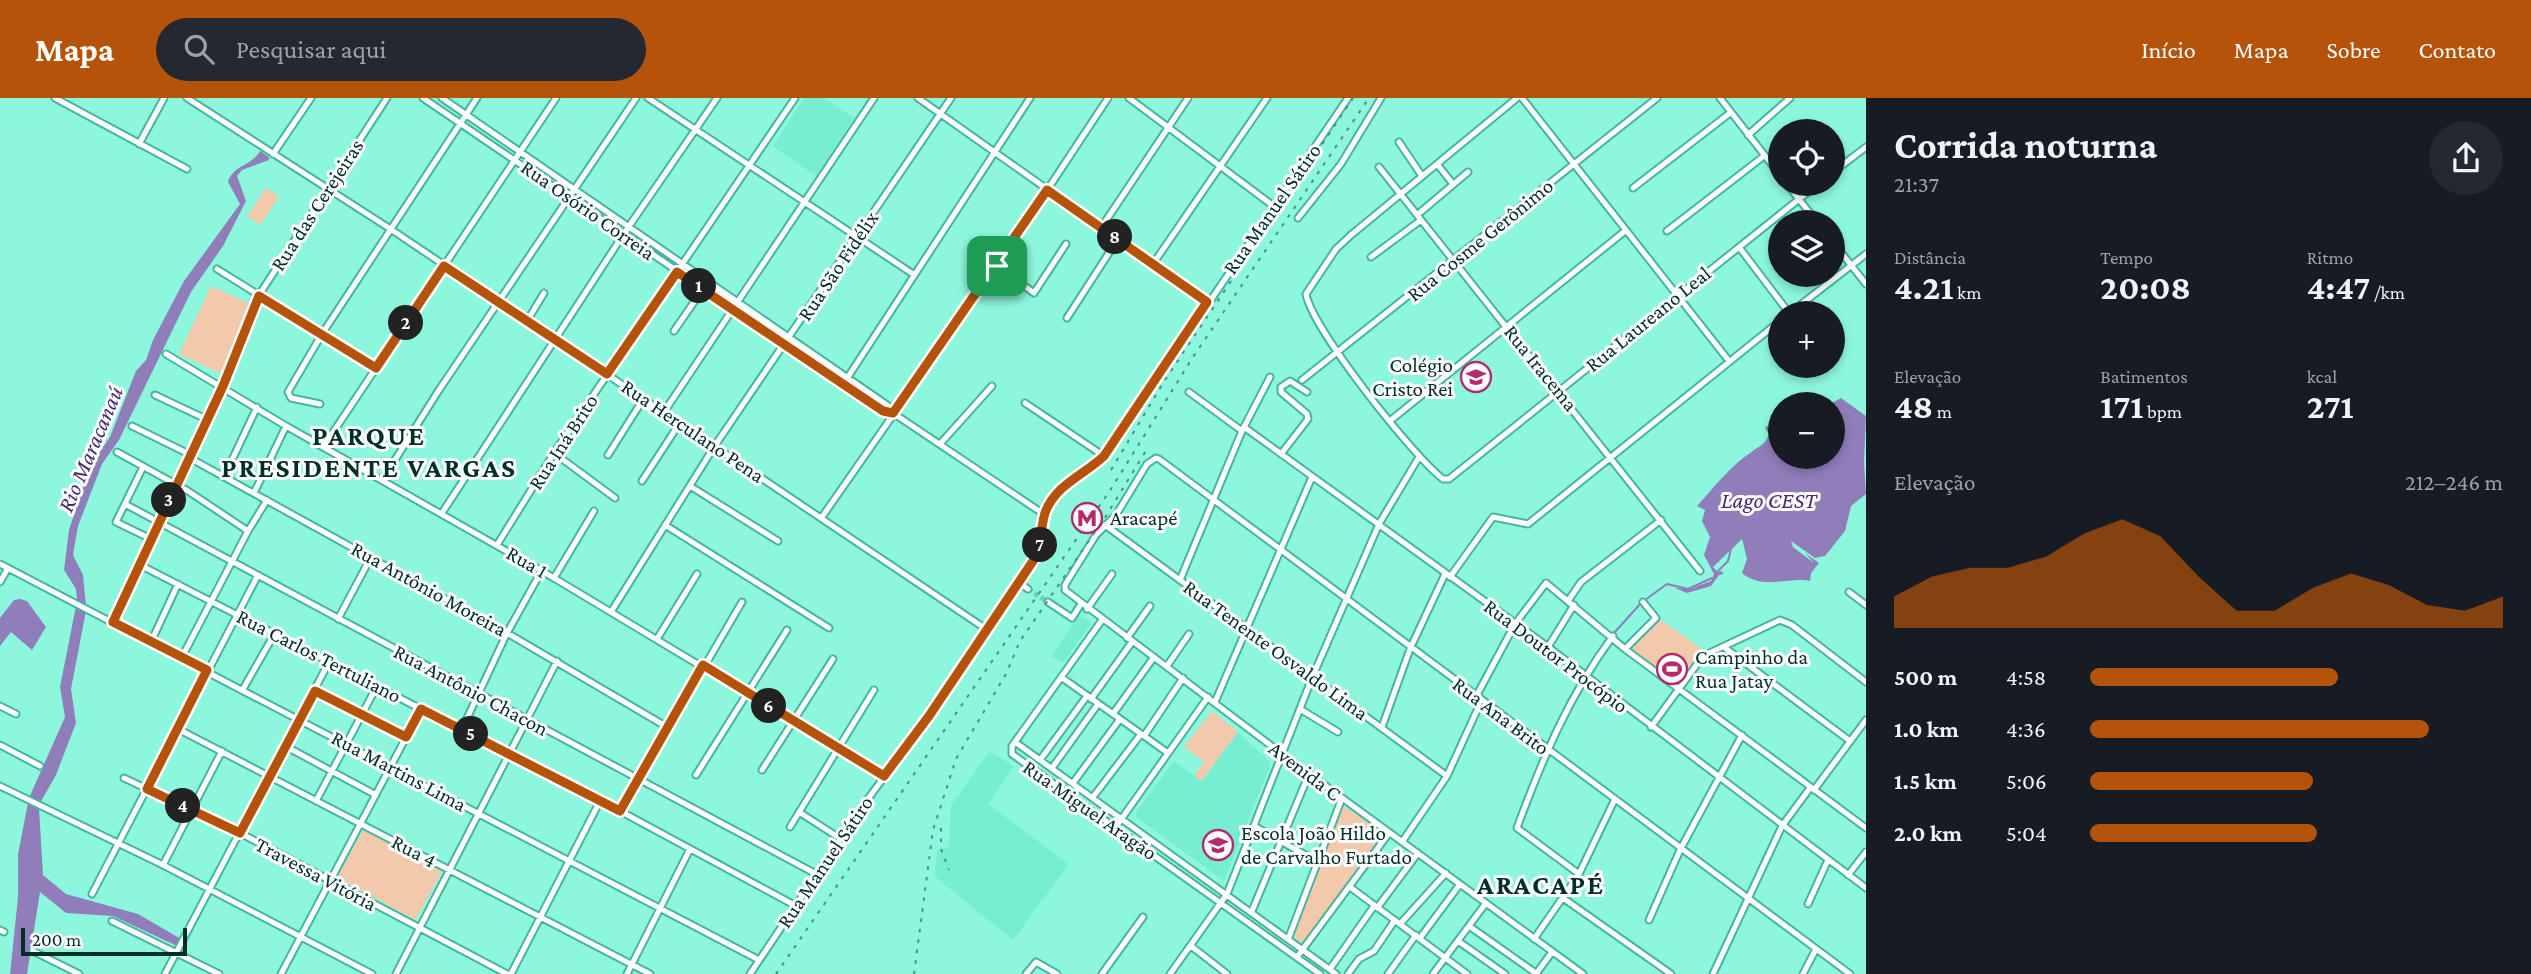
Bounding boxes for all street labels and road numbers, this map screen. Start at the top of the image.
street label: Rua das Cerejeiras [266,135,368,275]
street label: Rua Manuel Sátiro [1218,139,1326,279]
street label: Rua Osório Correia [516,155,660,265]
street label: Rua Cosme Gerônimo [1402,174,1558,306]
street label: Rua São Fidélix [793,207,884,325]
street label: Rua Laureano Leal [1581,261,1715,377]
street label: Rua Iracema [1499,320,1583,416]
street label: Rua Herculano Pena [617,374,769,488]
street label: Rua Iná Brito [523,390,603,494]
street label: Rua Antônio Moreira [347,536,511,642]
street label: Rua 1 [502,541,552,583]
street label: Rua Tenente Osvaldo Lima [1179,575,1373,725]
street label: Rua Doutor Procópio [1479,594,1633,718]
street label: Rua Carlos Tertuliano [233,604,405,708]
street label: Rua Antônio Chacon [390,639,552,741]
street label: Rua Ana Brito [1448,672,1554,760]
street label: Rua Martins Lima [327,725,471,817]
street label: Avenida C [1264,736,1346,806]
street label: Rua Miguel Aragão [1018,755,1162,865]
street label: Rua Manuel Sátiro [772,792,878,932]
street label: Rua 4 [388,829,440,873]
street label: Travessa Vitória [251,832,381,916]

